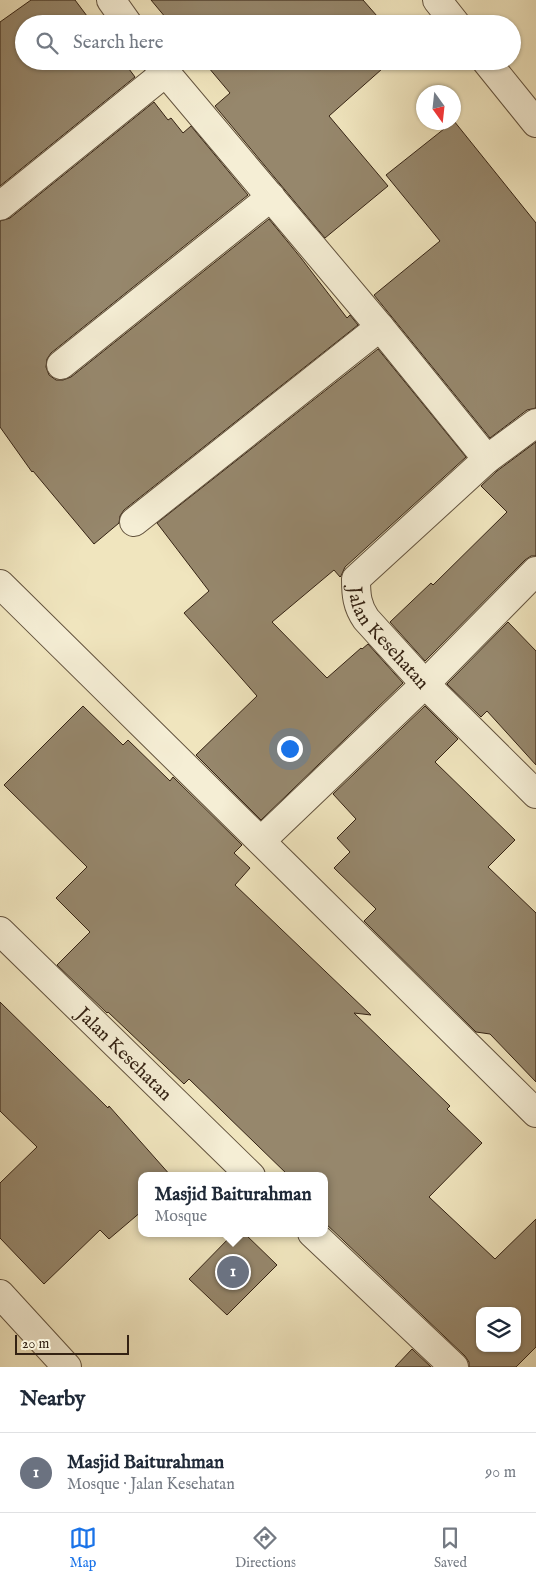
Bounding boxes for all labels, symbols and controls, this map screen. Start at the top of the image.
search box [15,15,521,70]
icon: search [33,29,61,57]
text: Search here [73,31,164,55]
north arrow [416,85,461,130]
street label: Jalan Kesehatan [342,584,434,695]
your location [277,736,303,762]
street label: Jalan Kesehatan [70,1001,177,1107]
popup [138,1172,328,1237]
text: Masjid Baiturahman [154,1183,312,1207]
text: Mosque [154,1207,207,1227]
pin: 1 [217,1253,249,1291]
map controls [476,1307,521,1352]
button: layers [476,1307,521,1352]
scale bar [15,1332,129,1355]
text: 20 m [22,1335,49,1353]
text: Nearby [20,1386,85,1413]
text: Masjid Baiturahman [67,1451,224,1475]
text: 1 [33,1463,39,1483]
text: 90 m [485,1463,516,1483]
text: Mosque · Jalan Kesehatan [67,1475,235,1495]
tab: Map [69,1524,97,1572]
tab: Directions [235,1524,296,1572]
tab: Saved [434,1524,467,1572]

